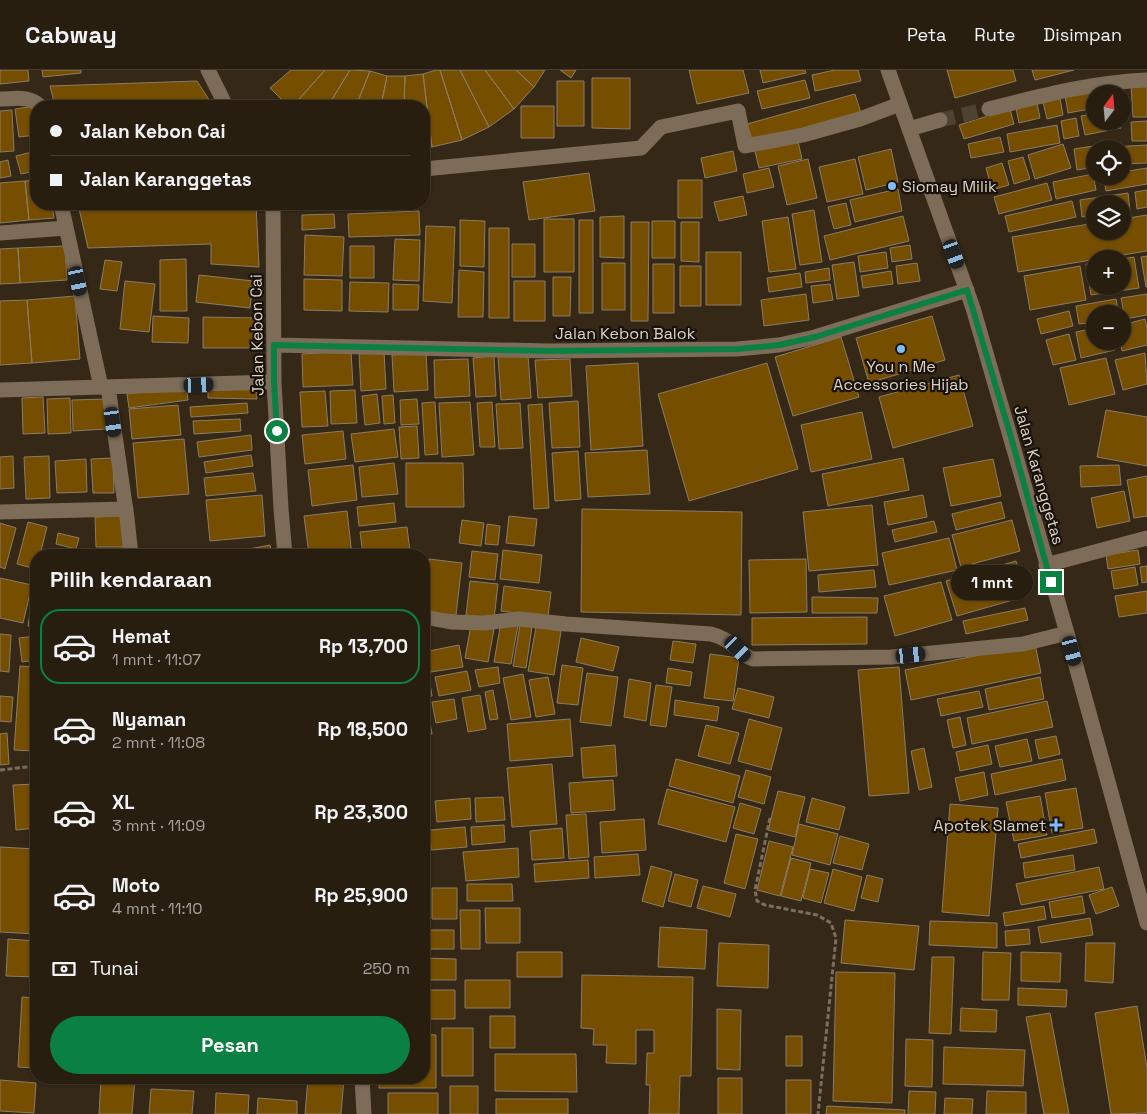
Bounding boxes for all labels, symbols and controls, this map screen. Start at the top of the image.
text: Cabway [25,19,117,50]
text: Peta [907,23,946,46]
text: Rute [974,23,1015,46]
text: Disimpan [1043,23,1122,46]
north arrow [1086,85,1131,130]
map controls [1086,85,1131,350]
text: Jalan Kebon Cai [80,119,226,144]
button: locate [1086,140,1131,185]
text: Jalan Karanggetas [80,167,252,192]
place label: Siomay Milik [902,176,997,197]
marker: Siomay Milik [886,180,898,192]
button: layers [1086,195,1131,240]
car [941,237,966,271]
button: + [1086,250,1131,295]
car [67,265,88,297]
street label: Jalan Kebon Cai [245,274,269,396]
button: − [1086,305,1131,350]
street label: Jalan Kebon Balok [555,323,696,344]
marker: You n Me Accessories Hijab [895,343,907,355]
place label: You n Me Accessories Hijab [833,356,969,395]
car [183,377,214,393]
street label: Jalan Karanggetas [1009,403,1069,547]
car [103,406,122,438]
route start [266,420,288,442]
callout: 1 mnt [951,564,1034,600]
text: Pilih kendaraan [50,565,212,593]
route end [1040,571,1062,593]
text: 1 mnt [971,572,1013,593]
icon: car [52,624,97,669]
text: Hemat [112,624,171,649]
car [722,633,753,665]
text: Rp 13,700 [319,634,408,659]
car [1060,635,1083,667]
car [895,646,926,664]
text: 1 mnt · 11:07 [112,649,201,670]
icon: car [52,707,97,752]
text: Nyaman [112,707,186,732]
text: Rp 18,500 [317,717,408,742]
text: 2 mnt · 11:08 [112,732,205,753]
icon: car [52,790,97,835]
text: XL [112,790,135,815]
text: Rp 23,300 [314,800,408,825]
text: 3 mnt · 11:09 [112,815,205,836]
place label: Apotek Slamet [934,815,1046,836]
marker: Apotek Slamet [1050,819,1062,831]
icon: car [52,873,97,918]
text: Moto [112,873,160,898]
text: Rp 25,900 [314,883,408,908]
text: 4 mnt · 11:10 [112,898,202,919]
icon: cash [50,955,78,983]
text: Tunai [90,956,139,981]
text: 250 m [363,958,410,979]
button: Pesan [50,1016,410,1074]

